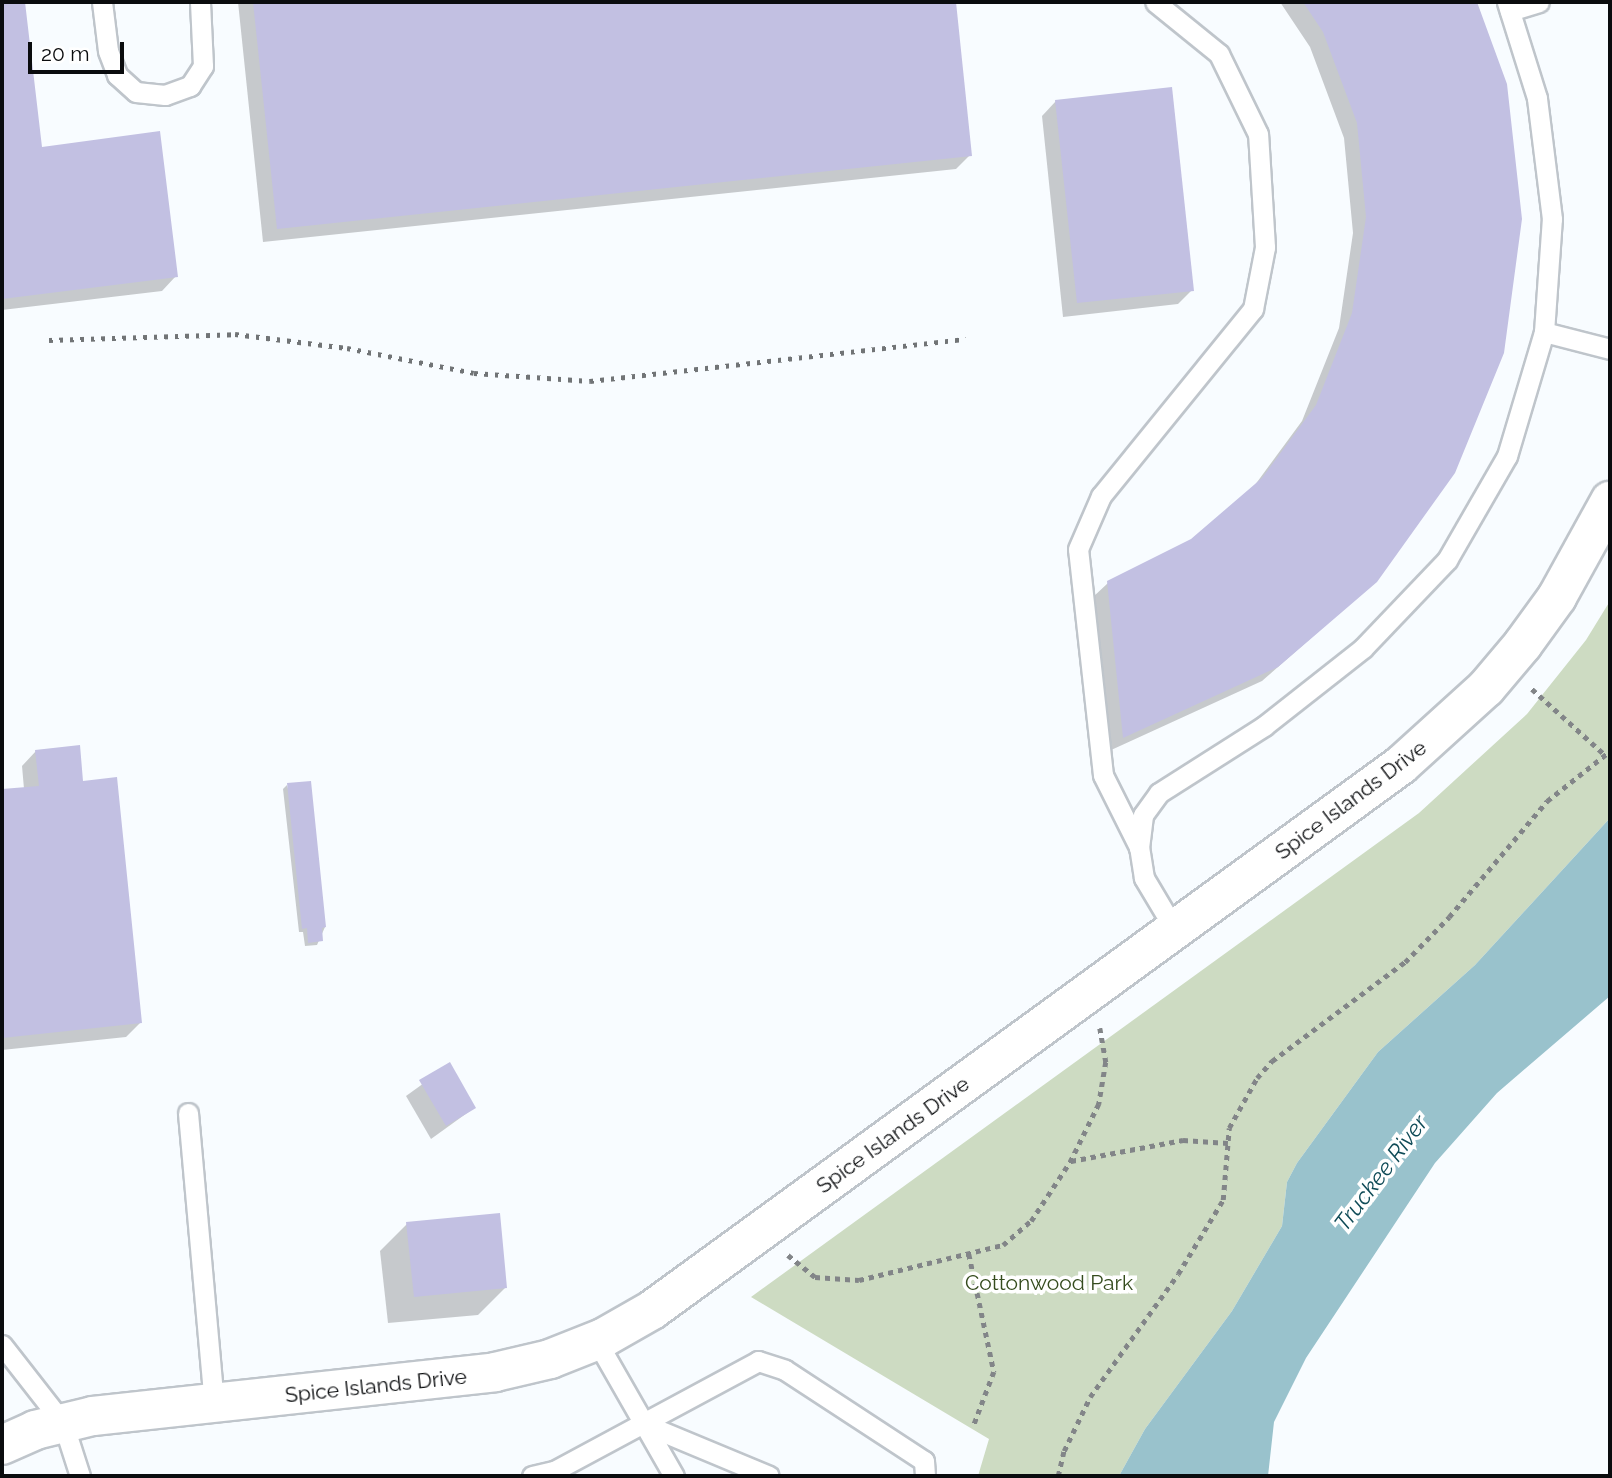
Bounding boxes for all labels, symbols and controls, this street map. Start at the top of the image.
scale bar [32,28,128,72]
text: 20 m [41,41,89,66]
street label: Spice Islands Drive [1270,735,1432,865]
street label: Spice Islands Drive [812,1071,974,1199]
water label: Truckee River [1328,1110,1434,1236]
park label: Cottonwood Park [965,1270,1133,1296]
street label: Spice Islands Drive [284,1364,468,1408]

